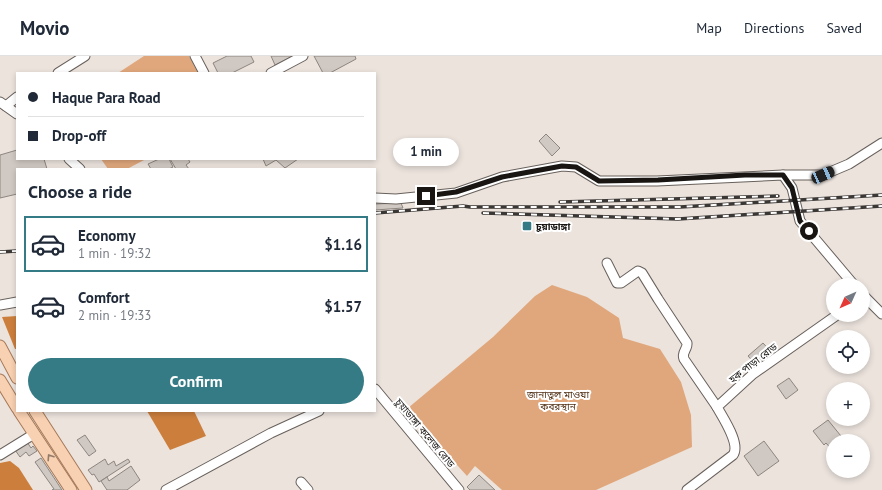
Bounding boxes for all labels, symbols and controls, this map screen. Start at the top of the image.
text: Movio [20,16,70,40]
text: Map [696,19,722,37]
text: Directions [744,19,804,37]
text: Saved [826,19,862,37]
text: Haque Para Road [52,88,161,107]
text: Drop-off [52,126,106,145]
callout: 1 min [393,138,459,166]
text: 1 min [410,143,442,160]
car [810,165,836,185]
text: Choose a ride [28,180,132,203]
route end [417,187,435,205]
marker: চুয়াডাঙ্গা [521,220,533,232]
place label: চুয়াডাঙ্গা [535,220,570,233]
route start [800,222,818,240]
icon: car [30,226,66,262]
text: Economy [78,226,136,245]
text: $1.16 [324,235,362,254]
text: 1 min · 19:32 [78,245,151,262]
north arrow [826,278,870,322]
map controls [826,278,870,478]
icon: car [30,288,66,324]
text: Comfort [78,288,130,307]
text: $1.57 [324,297,362,316]
text: 2 min · 19:33 [78,307,151,324]
button: locate [826,330,870,374]
street label: হক পাড়া রোড [725,340,780,387]
button: Confirm [28,358,364,404]
button: + [826,382,870,426]
park label: জানাতুল মাওয়া কবরস্থান [526,388,589,413]
street label: চুয়াডাঙ্গা কলেজ রোড [392,395,458,471]
button: − [826,434,870,478]
one-way arrow [47,454,54,461]

